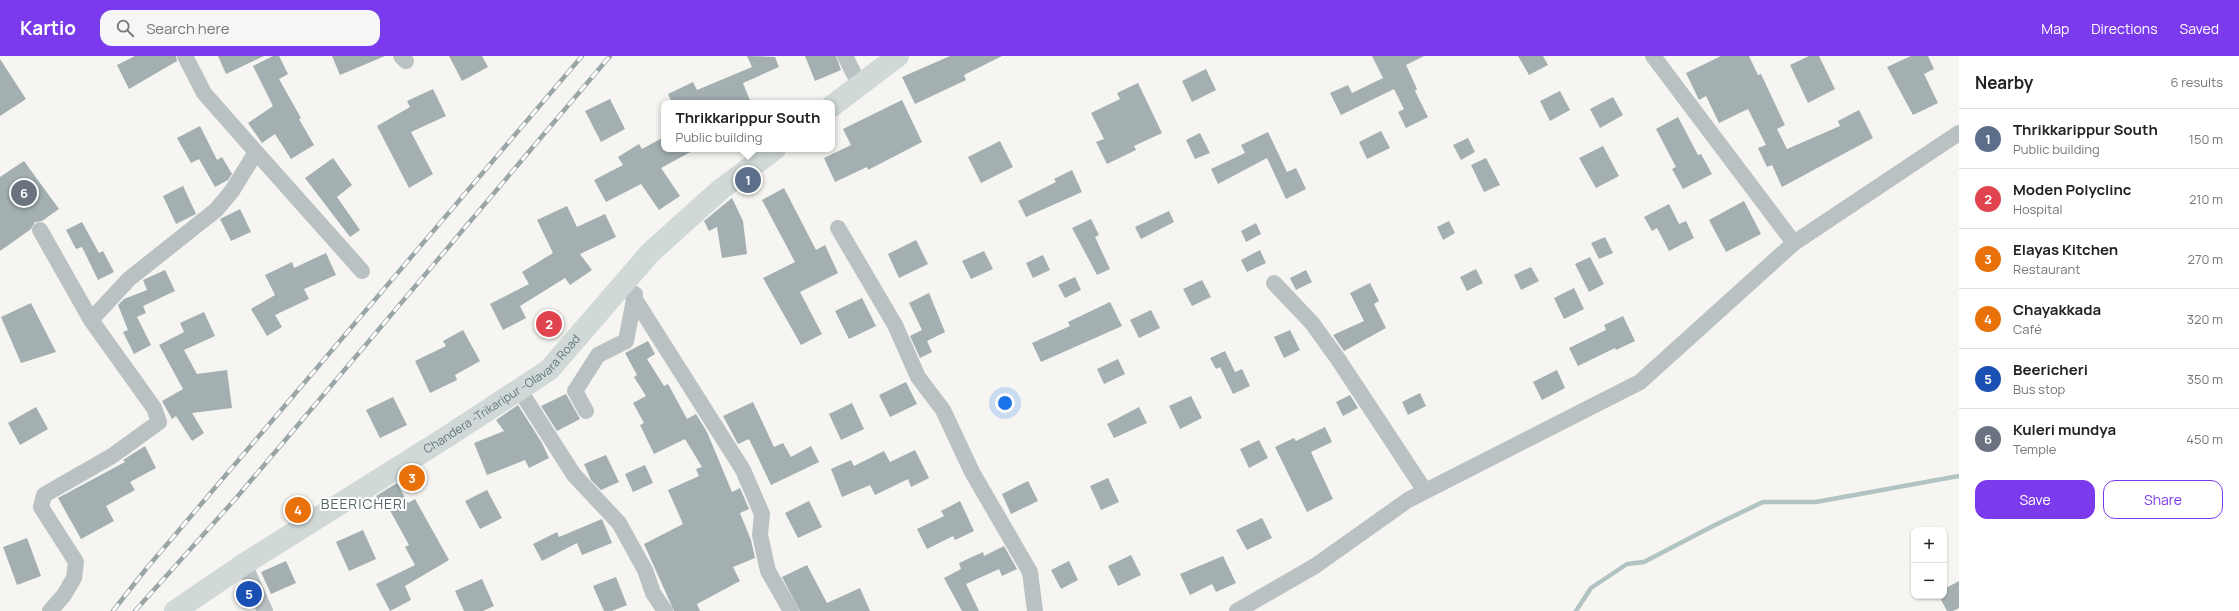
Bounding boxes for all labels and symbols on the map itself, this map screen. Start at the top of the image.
pin: 1 [735,165,761,195]
pin: 6 [11,178,37,208]
pin: 2 [536,309,562,339]
street label: Chandera -Trikaripur -Olavara Road [420,331,584,457]
your location [995,393,1015,413]
pin: 3 [399,463,425,493]
district label: BEERICHERI [321,494,407,513]
pin: 4 [285,495,311,525]
pin: 5 [236,579,262,609]

